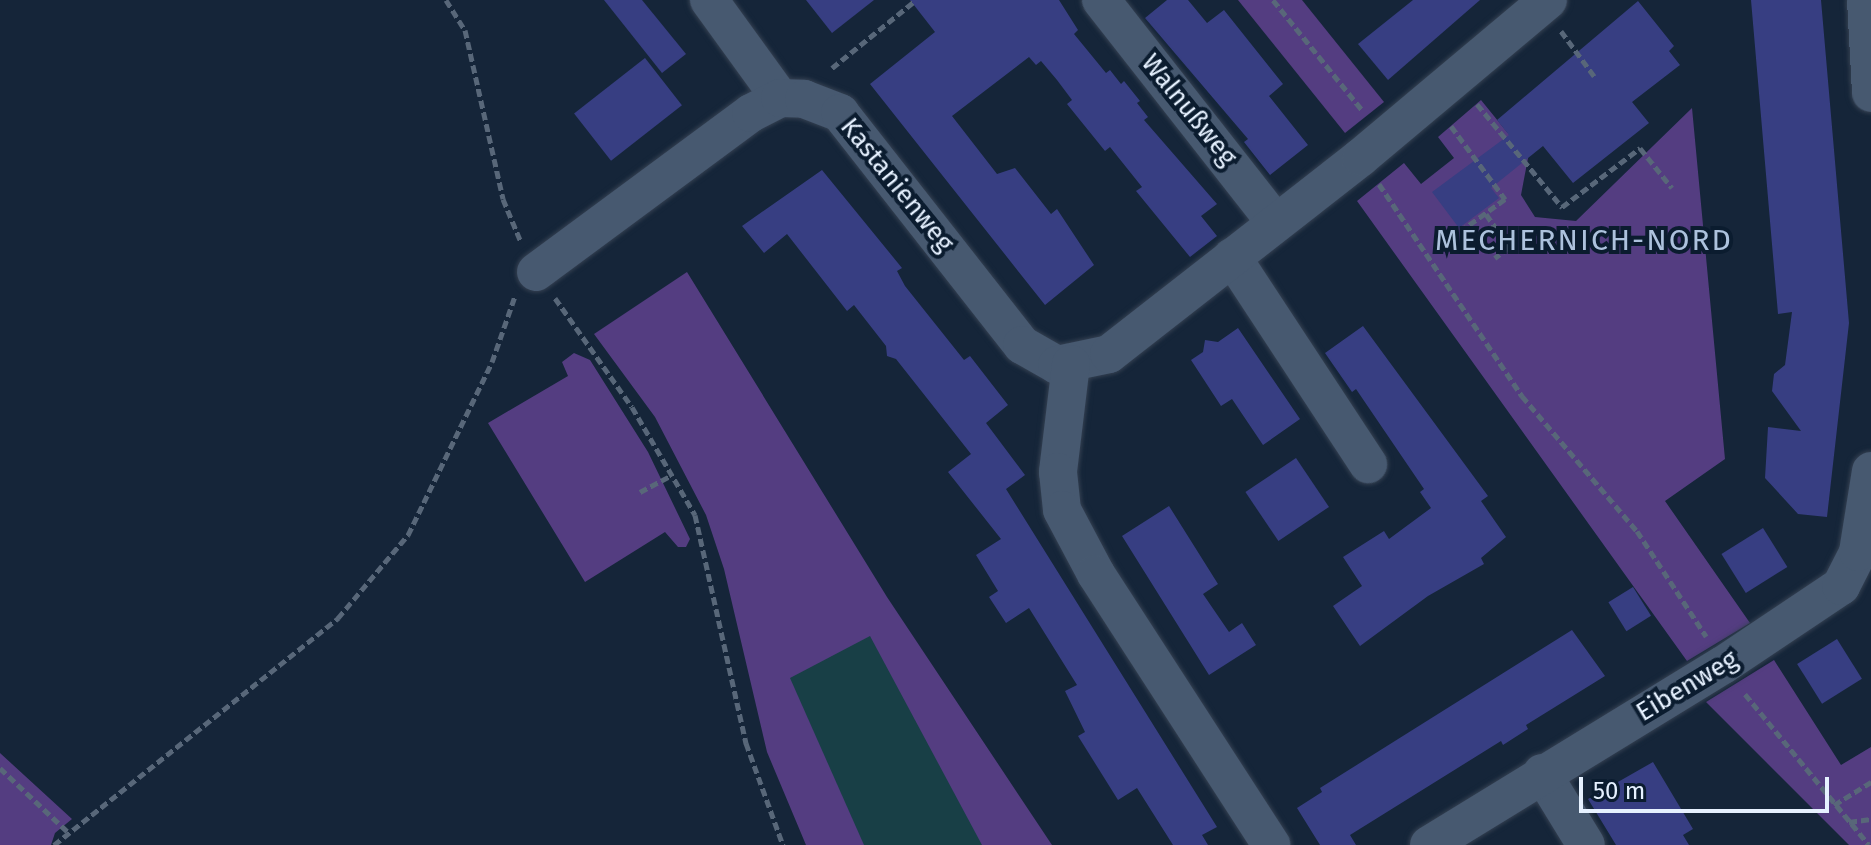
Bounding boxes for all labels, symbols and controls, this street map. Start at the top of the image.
street label: Walnußweg [1135,48,1243,172]
street label: Kastanienweg [834,112,960,258]
district label: MECHERNICH-NORD [1435,222,1733,258]
street label: Eibenweg [1631,644,1743,728]
scale bar [1583,761,1833,811]
text: 50 m [1593,777,1645,805]

